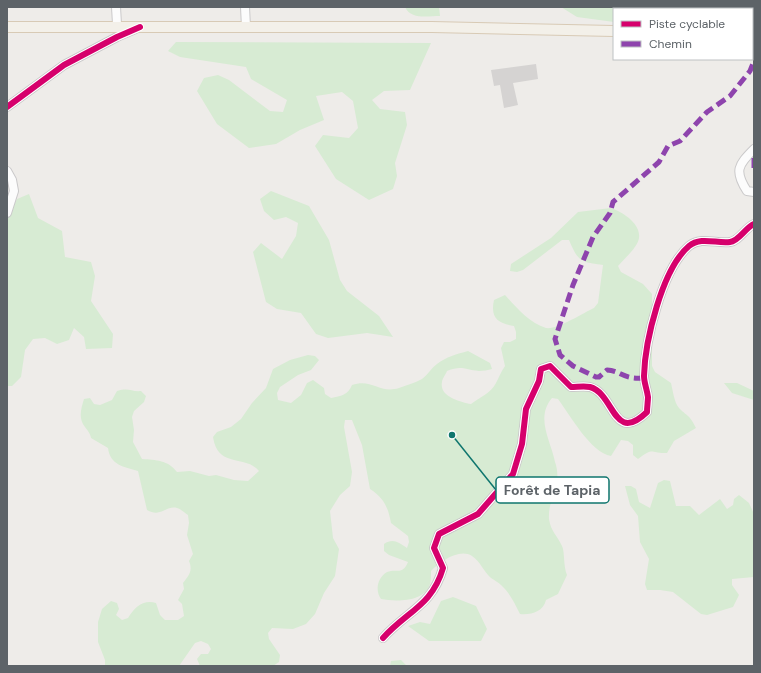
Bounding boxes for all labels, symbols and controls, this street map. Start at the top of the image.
legend [613,8,753,60]
text: Piste cyclable [649,16,725,32]
text: Chemin [649,36,692,52]
callout: Forêt de Tapia [496,477,609,503]
text: Forêt de Tapia [504,481,600,499]

